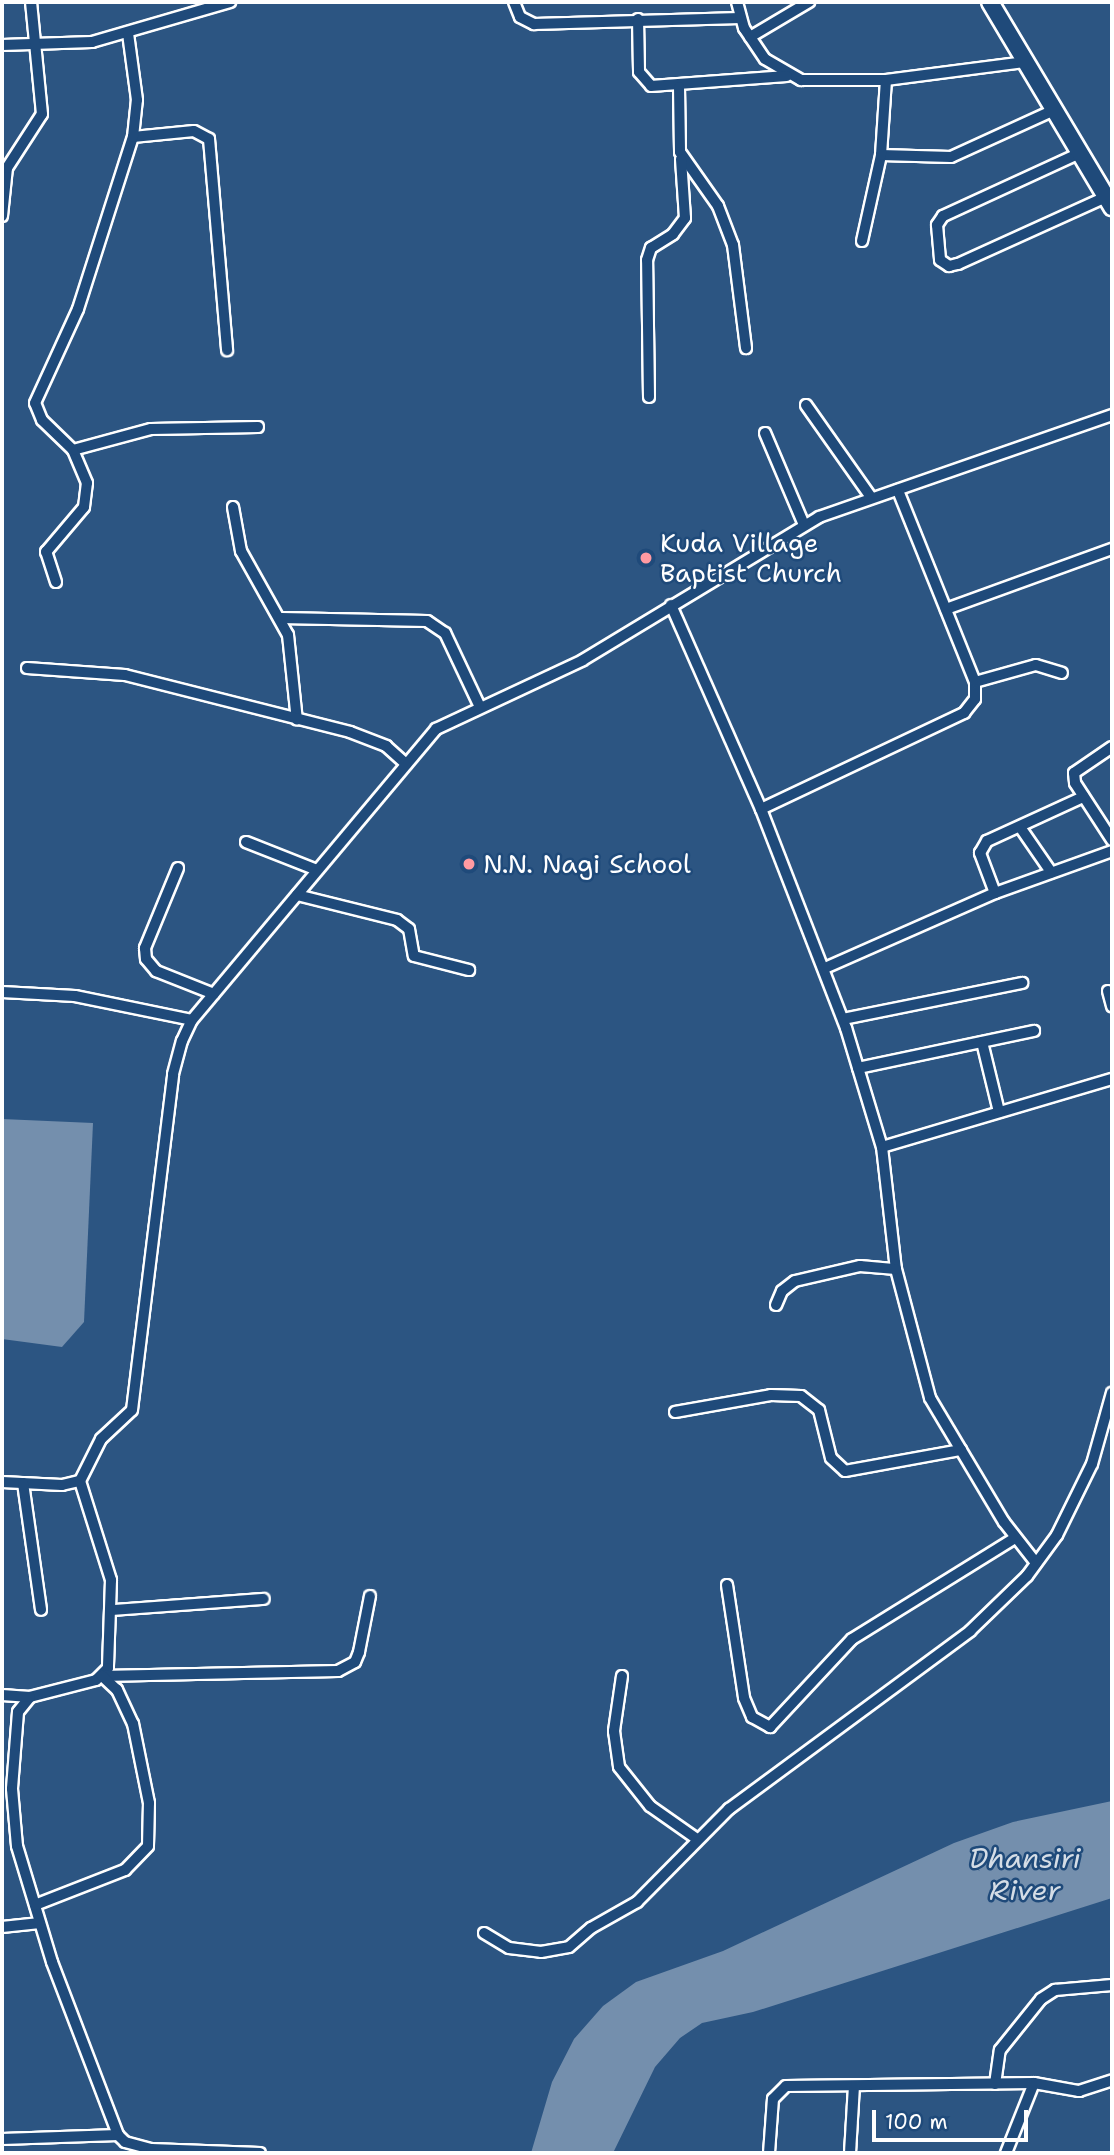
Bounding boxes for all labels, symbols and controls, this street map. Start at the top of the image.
place label: Kuda Village Baptist Church [660,527,842,588]
marker: Kuda Village Baptist Church [638,550,654,566]
place label: N.N. Nagi School [483,848,691,880]
marker: N.N. Nagi School [461,856,477,872]
water label: Dhansiri River [969,1841,1081,1907]
scale bar [876,2096,1032,2140]
text: 100 m [885,2108,948,2136]

